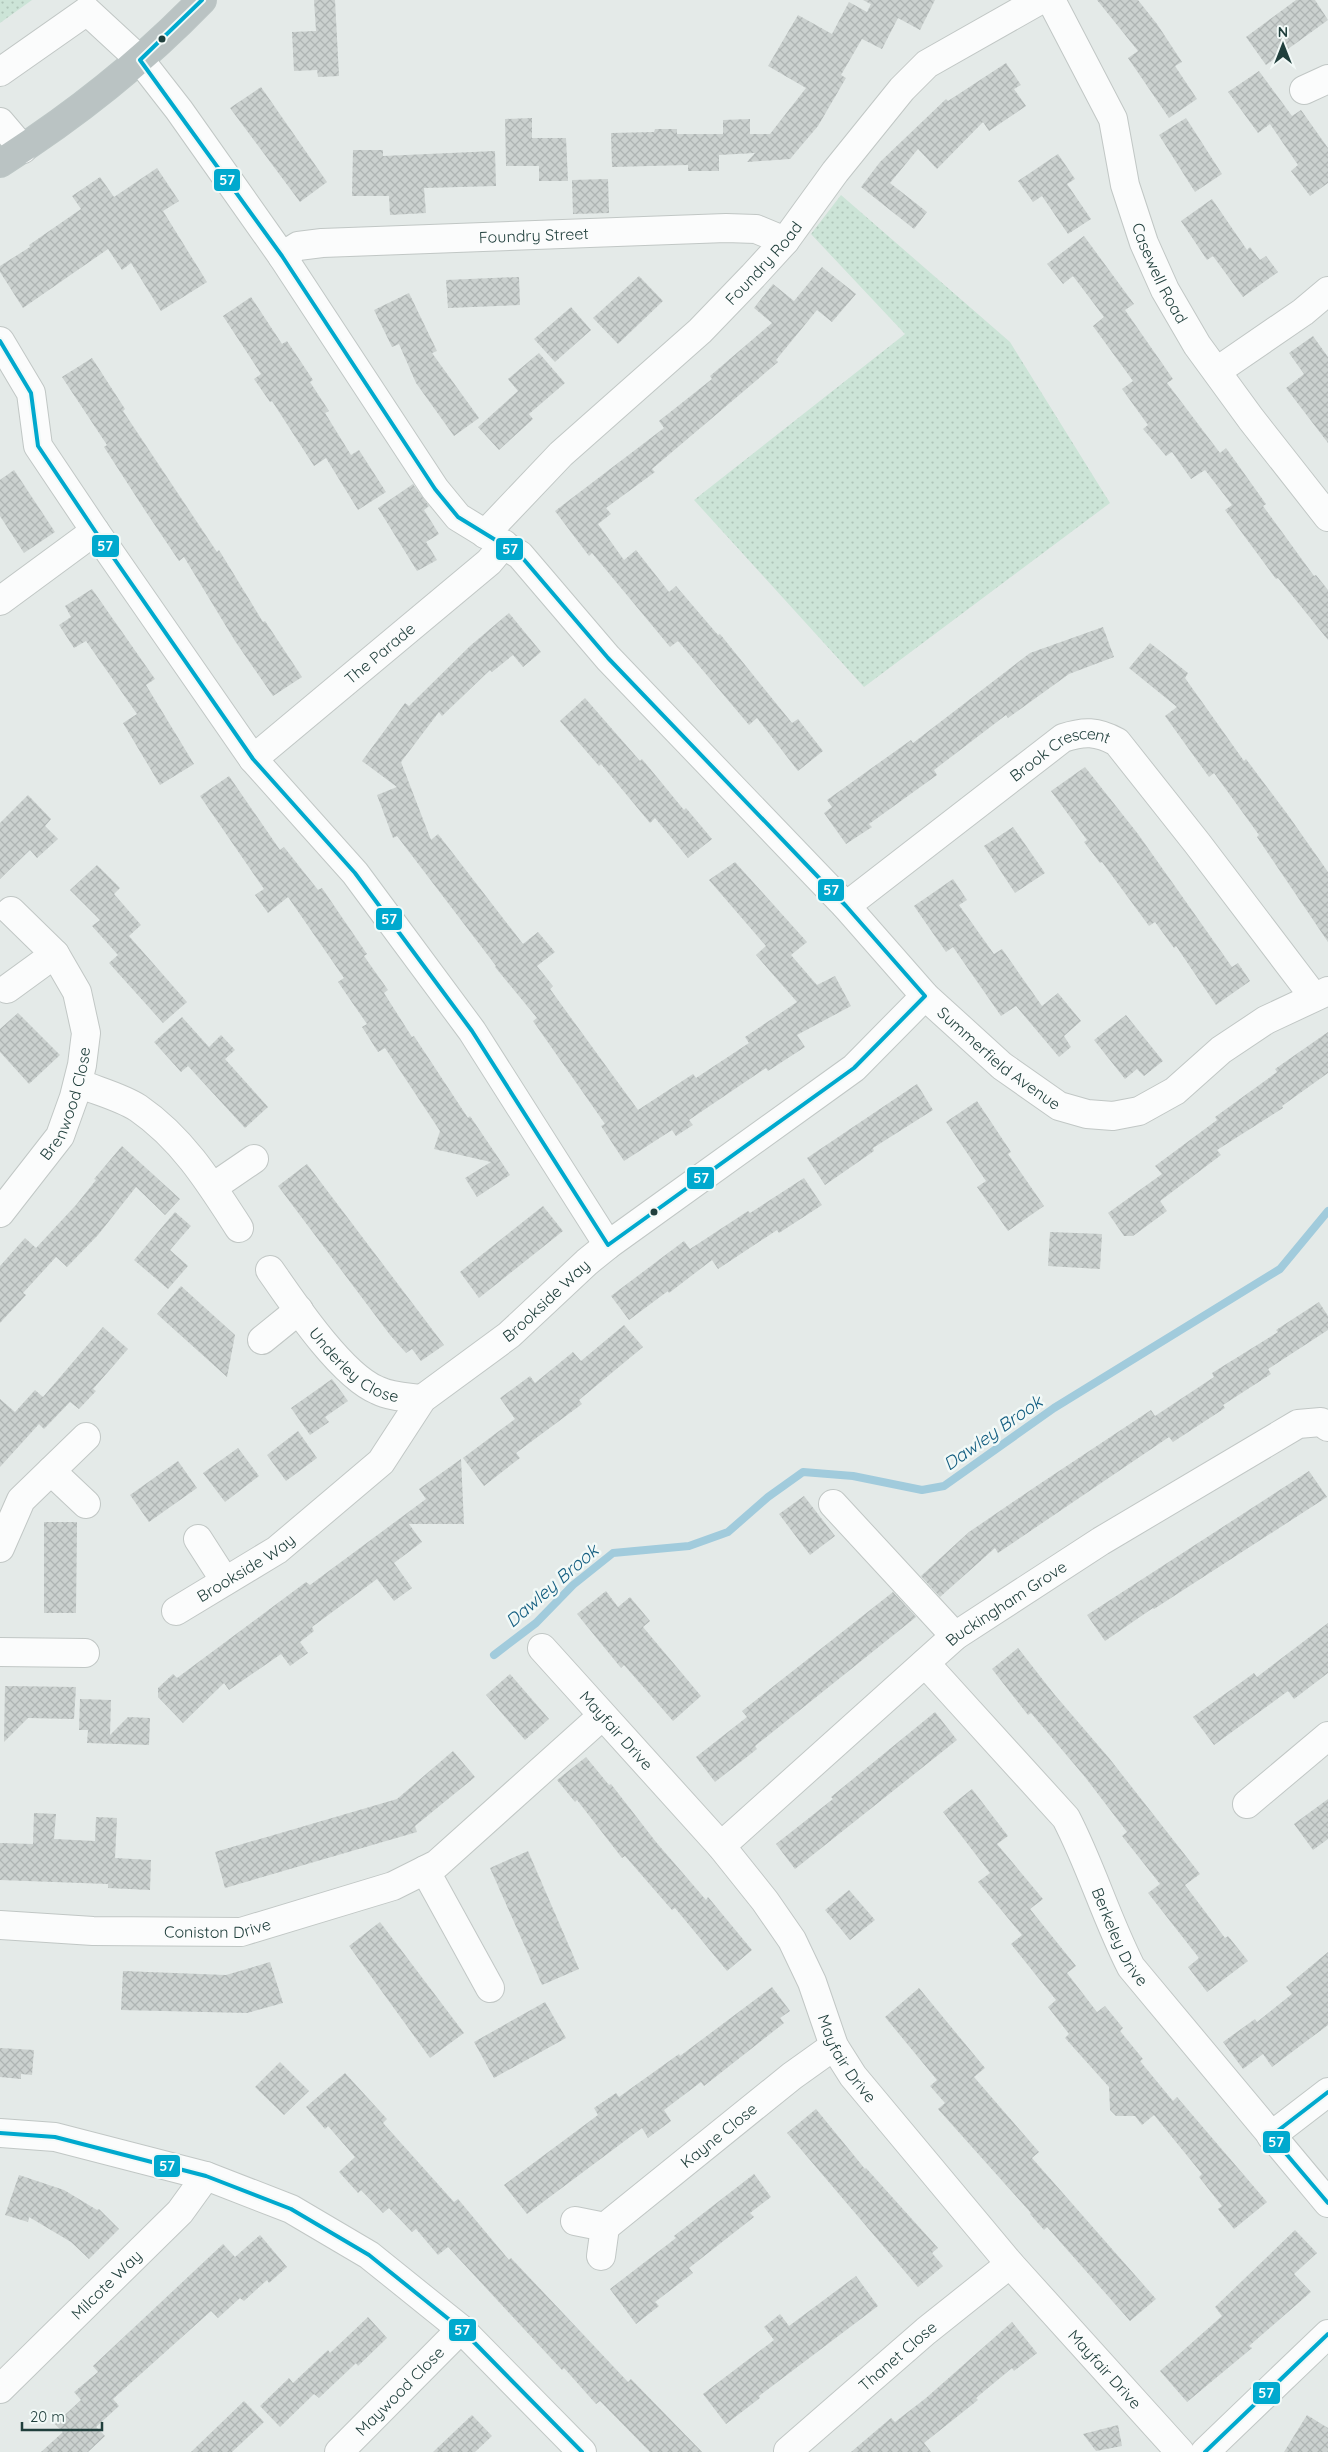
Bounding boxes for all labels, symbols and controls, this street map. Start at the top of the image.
north arrow [1258,20,1308,70]
text: N [1278,23,1288,41]
unlabelled marker [157,34,167,44]
line badge: 57 [213,168,241,192]
text: 57 [219,171,235,189]
street label: Foundry Road [721,217,806,309]
street label: Casewell Road [1128,220,1192,327]
street label: Foundry Street [478,223,589,247]
line badge: 57 [91,534,120,558]
text: 57 [97,537,113,555]
line badge: 57 [495,537,524,561]
text: 57 [502,540,518,558]
street label: The Parade [340,618,419,688]
street label: Brook Crescent [1005,723,1114,786]
line badge: 57 [817,878,845,902]
text: 57 [823,881,839,899]
line badge: 57 [375,907,403,931]
text: 57 [381,910,397,928]
street label: Summerfield Avenue [933,1002,1064,1114]
street label: Brenwood Close [35,1046,94,1164]
line badge: 57 [686,1166,715,1190]
text: 57 [693,1169,709,1187]
unlabelled marker [649,1207,659,1217]
street label: Brookside Way [499,1255,594,1346]
street label: Underley Close [305,1323,401,1406]
water label: Dawley Brook [939,1389,1048,1475]
street label: Brookside Way [193,1529,299,1606]
water label: Dawley Brook [500,1538,604,1632]
street label: Buckingham Grove [941,1556,1070,1650]
street label: Mayfair Drive [575,1687,657,1774]
street label: Berkeley Drive [1088,1885,1152,1990]
street label: Coniston Drive [164,1914,273,1942]
street label: Mayfair Drive [814,2012,881,2107]
street label: Kayne Close [676,2098,761,2172]
line badge: 57 [1262,2130,1291,2154]
text: 57 [1268,2133,1284,2151]
line badge: 57 [153,2154,181,2178]
text: 57 [159,2157,175,2175]
street label: Milcote Way [67,2245,146,2324]
street label: Thanet Close [854,2317,940,2395]
line badge: 57 [448,2318,477,2342]
text: 57 [454,2321,470,2339]
street label: Mayfair Drive [1064,2325,1146,2413]
street label: Maywood Close [351,2342,448,2440]
line badge: 57 [1252,2381,1281,2405]
text: 57 [1258,2384,1274,2402]
scale bar [22,2400,102,2432]
text: 20 m [30,2407,65,2426]

